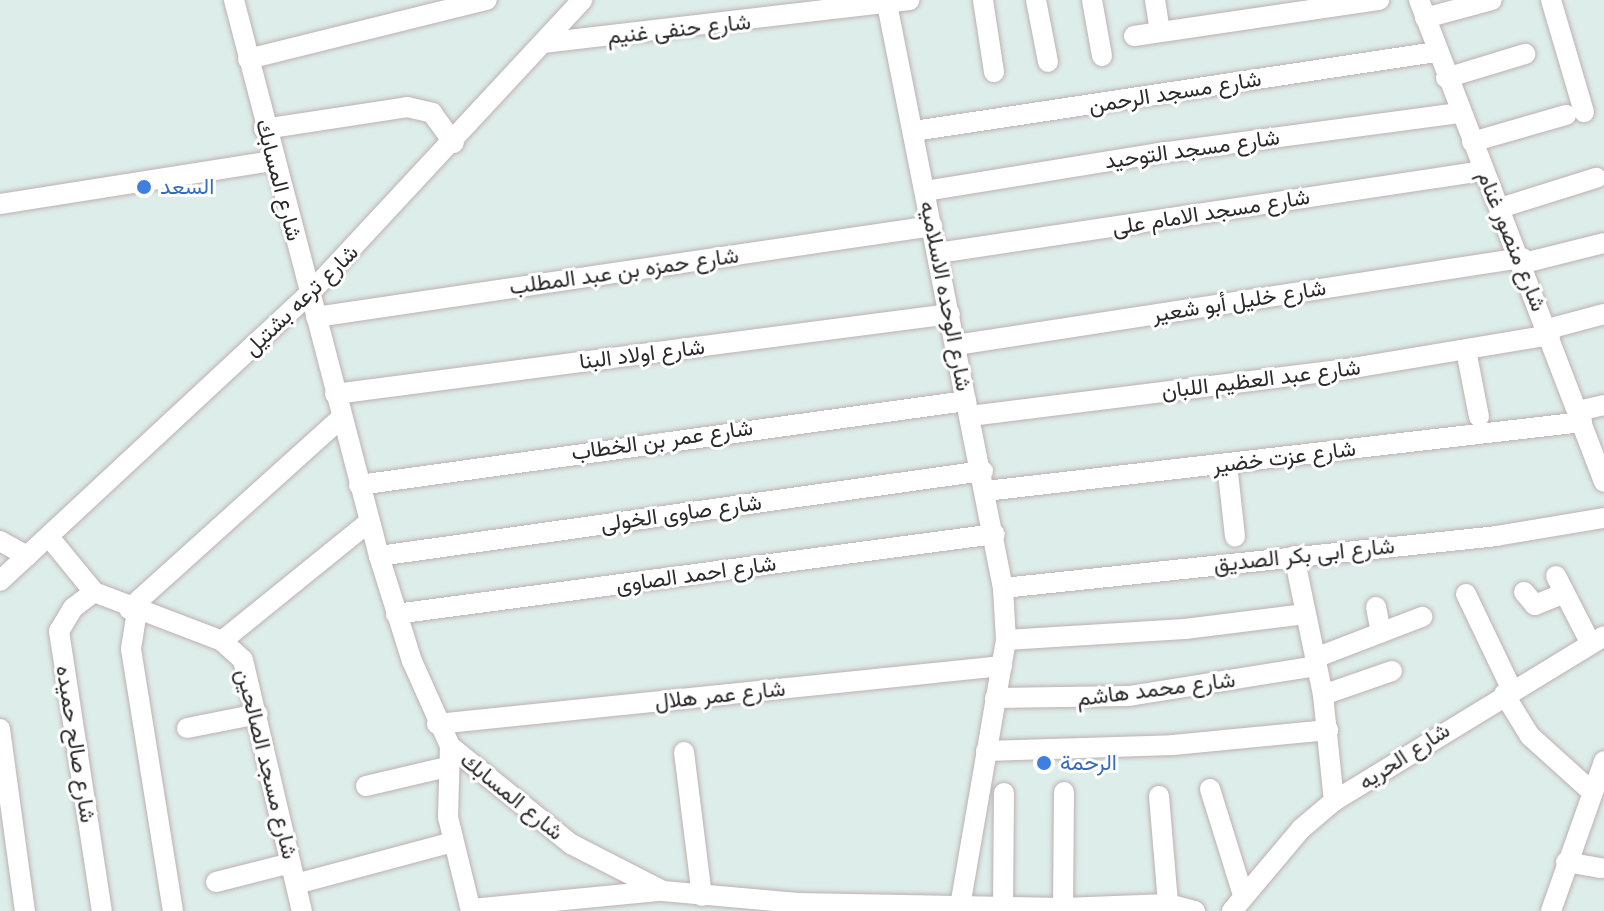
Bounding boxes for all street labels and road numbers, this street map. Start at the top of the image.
street label: شارع حنفى غنيم [606,8,752,50]
street label: شارع مسجد الرحمن [1087,65,1263,119]
street label: شارع المسابك [250,116,308,244]
street label: شارع مسجد التوحيد [1103,124,1281,174]
street label: شارع منصور غنام [1472,167,1552,315]
street label: شارع مسجد الامام على [1110,183,1312,241]
street label: شارع الوحده الاسلاميه [915,199,977,393]
street label: شارع ترعه بشتيل [238,239,364,361]
street label: شارع حمزه بن عبد المطلب [508,242,740,300]
street label: شارع خليل أبو شعير [1150,274,1328,328]
street label: شارع اولاد البنا [578,333,706,375]
street label: شارع عبد العظيم اللبان [1160,354,1362,404]
street label: شارع عمر بن الخطاب [570,414,754,466]
street label: شارع عزت خضير [1211,435,1357,479]
street label: شارع صاوى الخولى [599,489,763,537]
street label: شارع ابى بكر الصديق [1212,532,1396,578]
street label: شارع احمد الصاوى [614,550,778,598]
street label: شارع صالح حميده [51,664,101,824]
street label: شارع مسجد الصالحين [231,666,303,862]
street label: شارع محمد هاشم [1075,666,1237,712]
street label: شارع عمر هلال [653,675,787,715]
street label: شارع الحريه [1354,717,1454,795]
street label: شارع المسابك [455,746,569,846]

